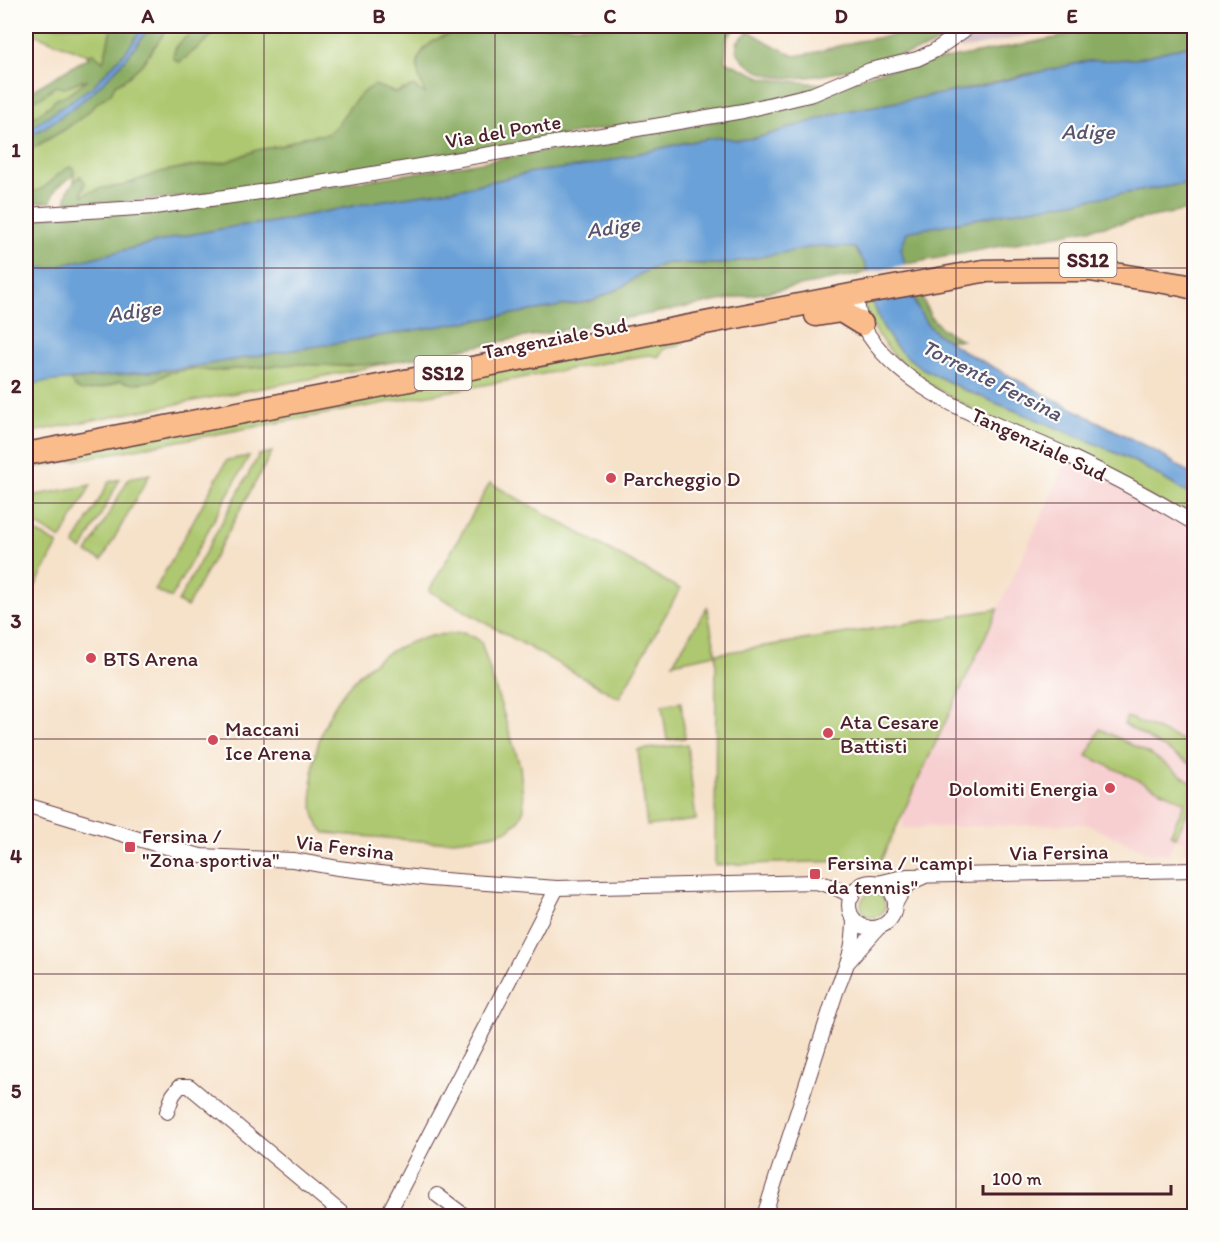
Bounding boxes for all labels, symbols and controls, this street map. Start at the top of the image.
text: A [141,4,155,28]
text: B [373,4,386,28]
text: C [604,4,617,28]
text: D [834,4,848,28]
text: E [1066,4,1078,28]
street label: Via del Ponte [443,109,563,153]
water label: Adige [1061,118,1116,145]
text: 1 [11,138,21,162]
water label: Adige [585,210,643,244]
road number: SS12 [1060,243,1116,277]
water label: Adige [106,294,164,328]
street label: Tangenziale Sud [481,312,630,364]
water label: Torrente Fersina [917,333,1067,427]
road number: SS12 [414,356,472,390]
text: 2 [11,374,22,398]
street label: Tangenziale Sud [967,402,1111,487]
place label: Parcheggio D [623,466,741,491]
marker: Parcheggio D [604,471,618,485]
text: 3 [11,609,22,633]
place label: BTS Arena [103,646,198,671]
marker: BTS Arena [84,651,98,665]
place label: Ata Cesare Battisti [840,709,939,758]
place label: Maccani Ice Arena [225,716,312,765]
marker: Ata Cesare Battisti [821,726,835,740]
marker: Maccani Ice Arena [206,733,220,747]
place label: Dolomiti Energia [948,776,1098,801]
marker: Dolomiti Energia [1103,781,1117,795]
place label: Fersina / "Zona sportiva" [142,823,280,872]
street label: Via Fersina [294,829,396,865]
street label: Via Fersina [1009,839,1109,865]
marker: Fersina / "Zona sportiva" [123,840,137,854]
text: 4 [10,844,22,868]
place label: Fersina / "campi da tennis" [827,850,973,899]
marker: Fersina / "campi da tennis" [808,867,822,881]
text: 5 [11,1079,22,1103]
scale bar [983,1158,1170,1196]
text: 100 m [992,1168,1042,1190]

